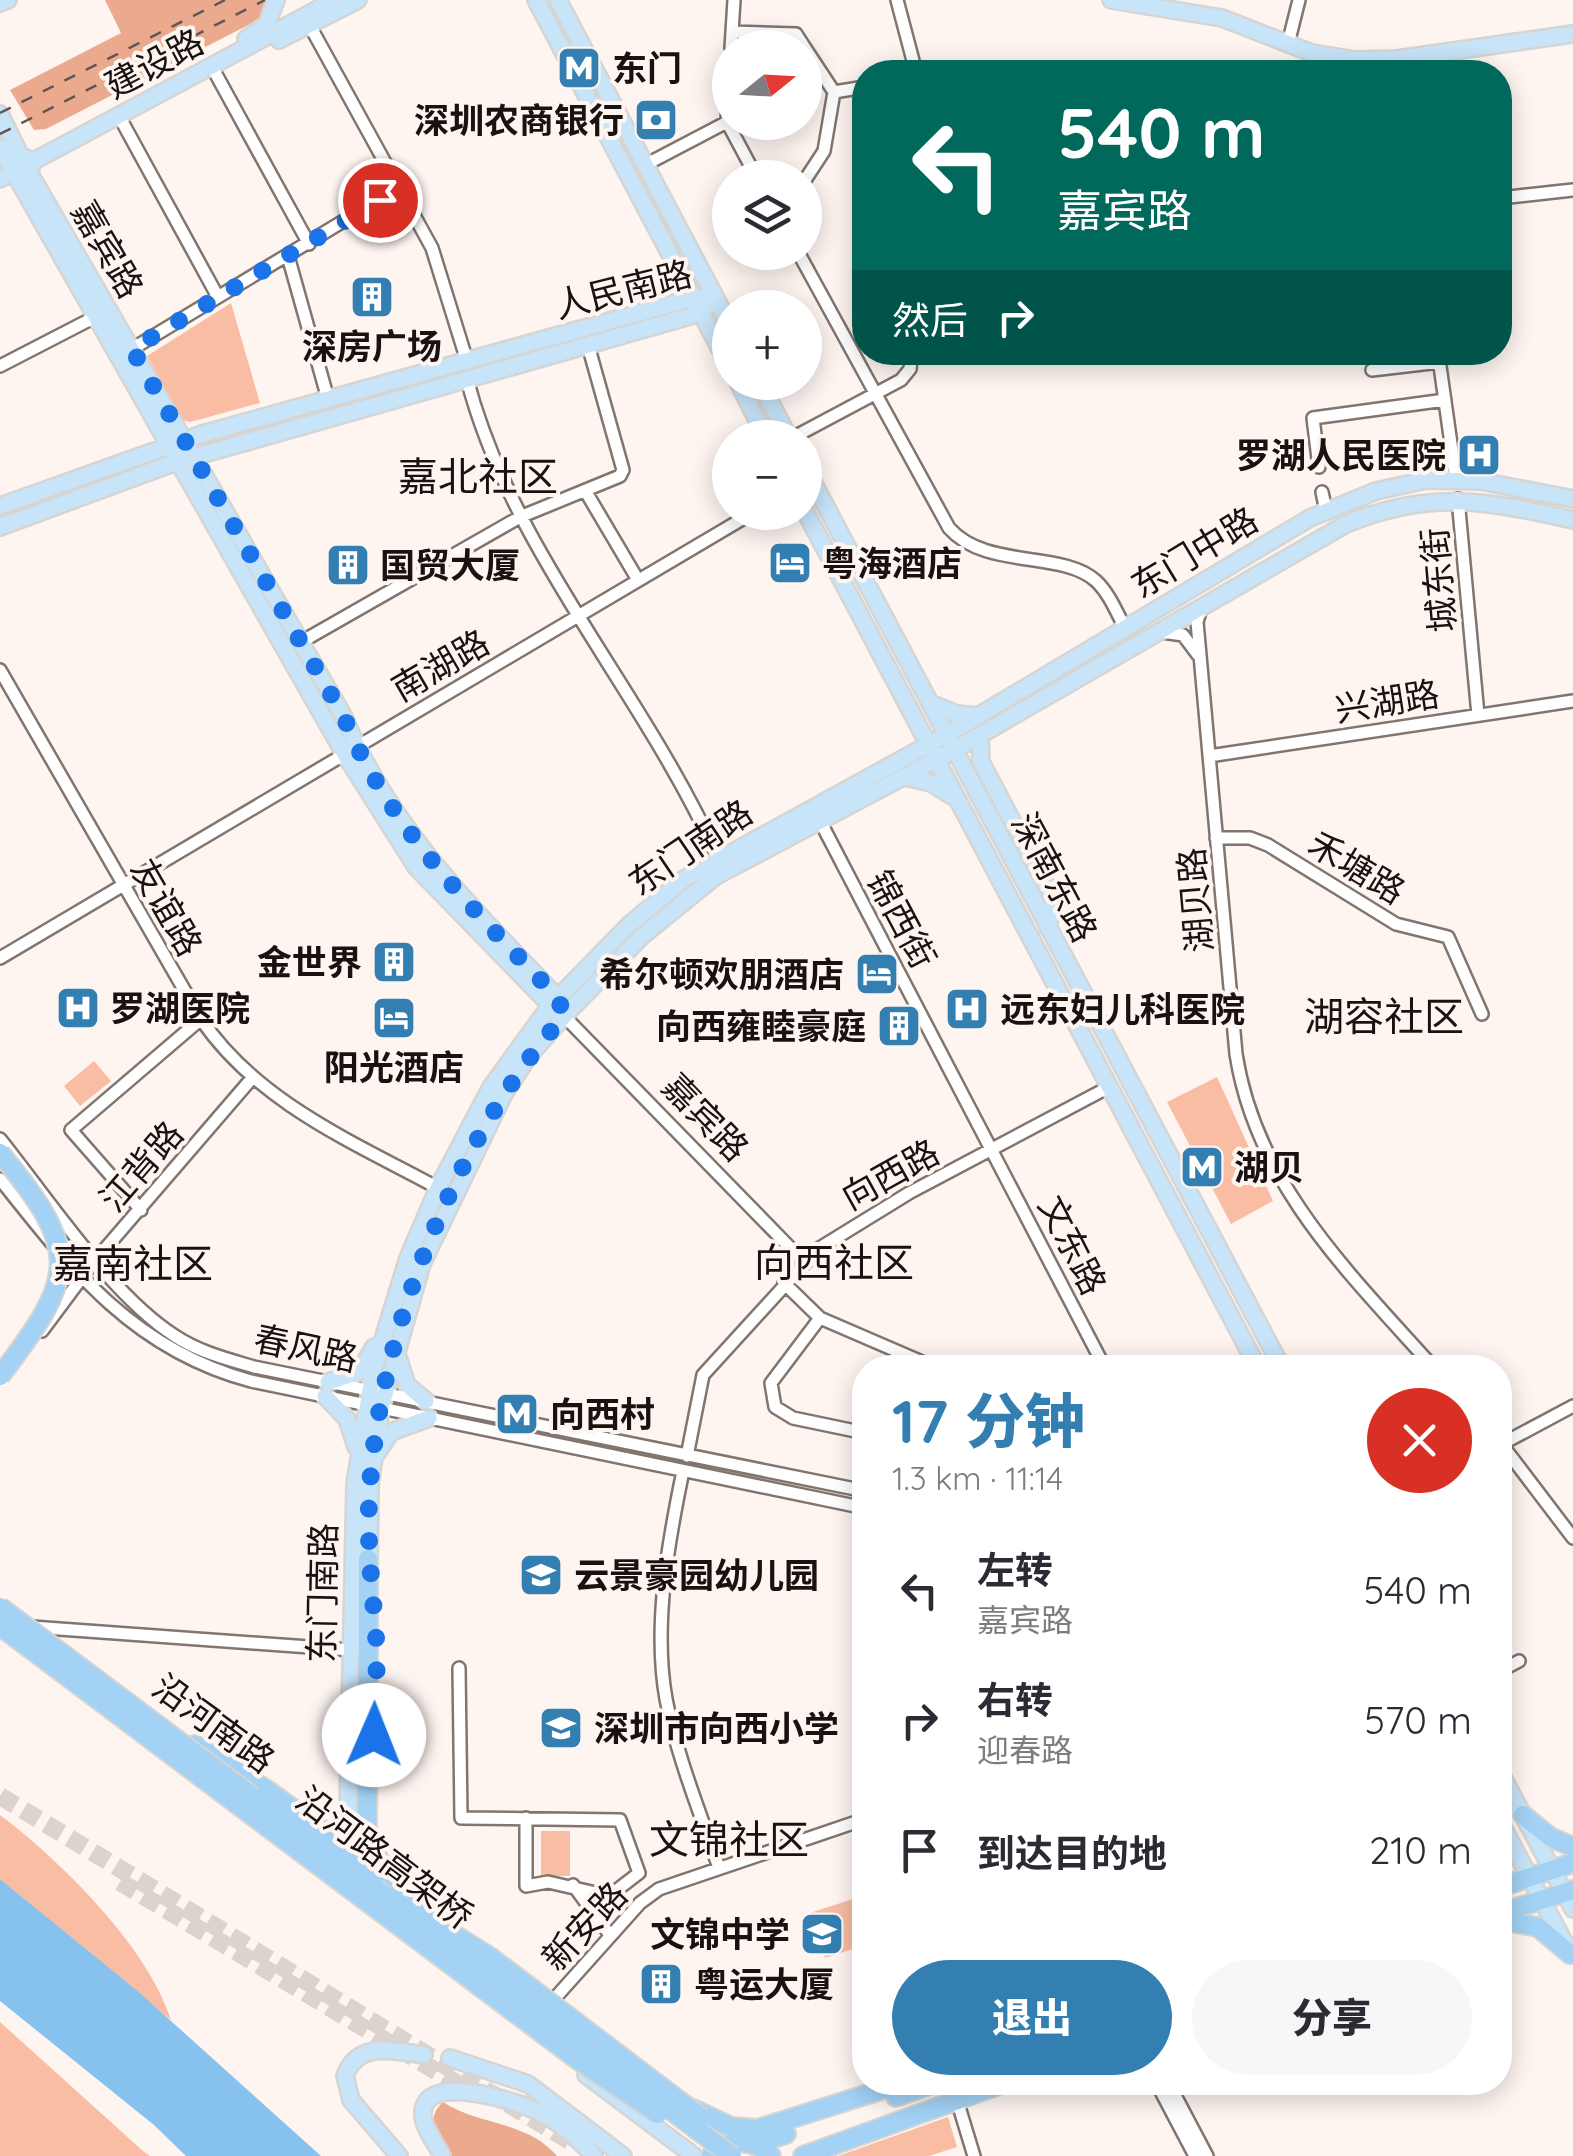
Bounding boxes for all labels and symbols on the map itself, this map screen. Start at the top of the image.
street label: 建设路 [97,19,211,107]
north arrow [712,30,822,140]
metro station icon: 东门 [556,45,602,91]
place label: 东门 [612,46,682,90]
bank icon: 深圳农商银行 [633,97,679,143]
place label: 深圳农商银行 [414,98,624,142]
pin [338,158,423,243]
street label: 嘉宾路 [63,193,153,305]
street label: 人民南路 [550,251,696,327]
building icon: 深房广场 [349,274,395,320]
place label: 深房广场 [302,324,442,368]
hospital icon: 罗湖人民医院 [1456,432,1502,478]
place label: 罗湖人民医院 [1236,433,1446,477]
district label: 嘉北社区 [398,451,558,501]
street label: 东门中路 [1123,497,1265,607]
street label: 城东街 [1412,526,1464,634]
hotel icon: 粤海酒店 [767,540,813,586]
place label: 粤海酒店 [822,541,962,585]
building icon: 国贸大厦 [325,542,371,588]
place label: 国贸大厦 [380,543,520,587]
street label: 南湖路 [384,620,496,710]
street label: 兴湖路 [1332,671,1442,731]
street label: 东门南路 [620,790,760,904]
street label: 深南东路 [1003,805,1107,949]
street label: 禾塘路 [1301,821,1413,913]
street label: 湖贝路 [1169,846,1221,954]
street label: 友谊路 [122,851,212,963]
street label: 锦西街 [858,862,946,976]
building icon: 金世界 [371,939,417,985]
place label: 金世界 [257,940,362,984]
hotel icon: 希尔顿欢朋酒店 [854,951,900,997]
place label: 希尔顿欢朋酒店 [599,952,844,996]
hospital icon: 罗湖医院 [55,985,101,1031]
place label: 罗湖医院 [110,986,250,1030]
hospital icon: 远东妇儿科医院 [944,986,990,1032]
place label: 远东妇儿科医院 [1000,987,1245,1031]
district label: 湖容社区 [1304,991,1464,1041]
hotel icon: 阳光酒店 [371,995,417,1041]
building icon: 向西雍睦豪庭 [876,1003,922,1049]
place label: 向西雍睦豪庭 [656,1004,866,1048]
place label: 阳光酒店 [324,1045,464,1089]
street label: 嘉宾路 [654,1064,758,1170]
street label: 江背路 [90,1112,192,1220]
street label: 向西路 [833,1129,947,1219]
metro station icon: 湖贝 [1179,1144,1225,1190]
place label: 湖贝 [1234,1145,1304,1189]
street label: 文东路 [1030,1188,1116,1302]
district label: 向西社区 [754,1237,914,1287]
district label: 嘉南社区 [53,1238,213,1288]
street label: 春风路 [250,1316,362,1380]
metro station icon: 向西村 [494,1391,540,1437]
place label: 向西村 [550,1392,655,1436]
street label: 东门南路 [299,1523,345,1663]
school or university icon: 云景豪园幼儿园 [518,1552,564,1598]
place label: 云景豪园幼儿园 [574,1553,819,1597]
street label: 沿河南路 [144,1664,284,1782]
position arrow [322,1683,426,1787]
school or university icon: 深圳市向西小学 [538,1705,584,1751]
place label: 深圳市向西小学 [594,1706,839,1750]
street label: 沿河路高架桥 [288,1776,482,1938]
district label: 文锦社区 [649,1814,809,1864]
street label: 新安路 [532,1873,636,1979]
school or university icon: 文锦中学 [799,1911,845,1957]
place label: 文锦中学 [650,1912,790,1956]
building icon: 粤运大厦 [638,1961,684,2007]
place label: 粤运大厦 [694,1962,834,2006]

